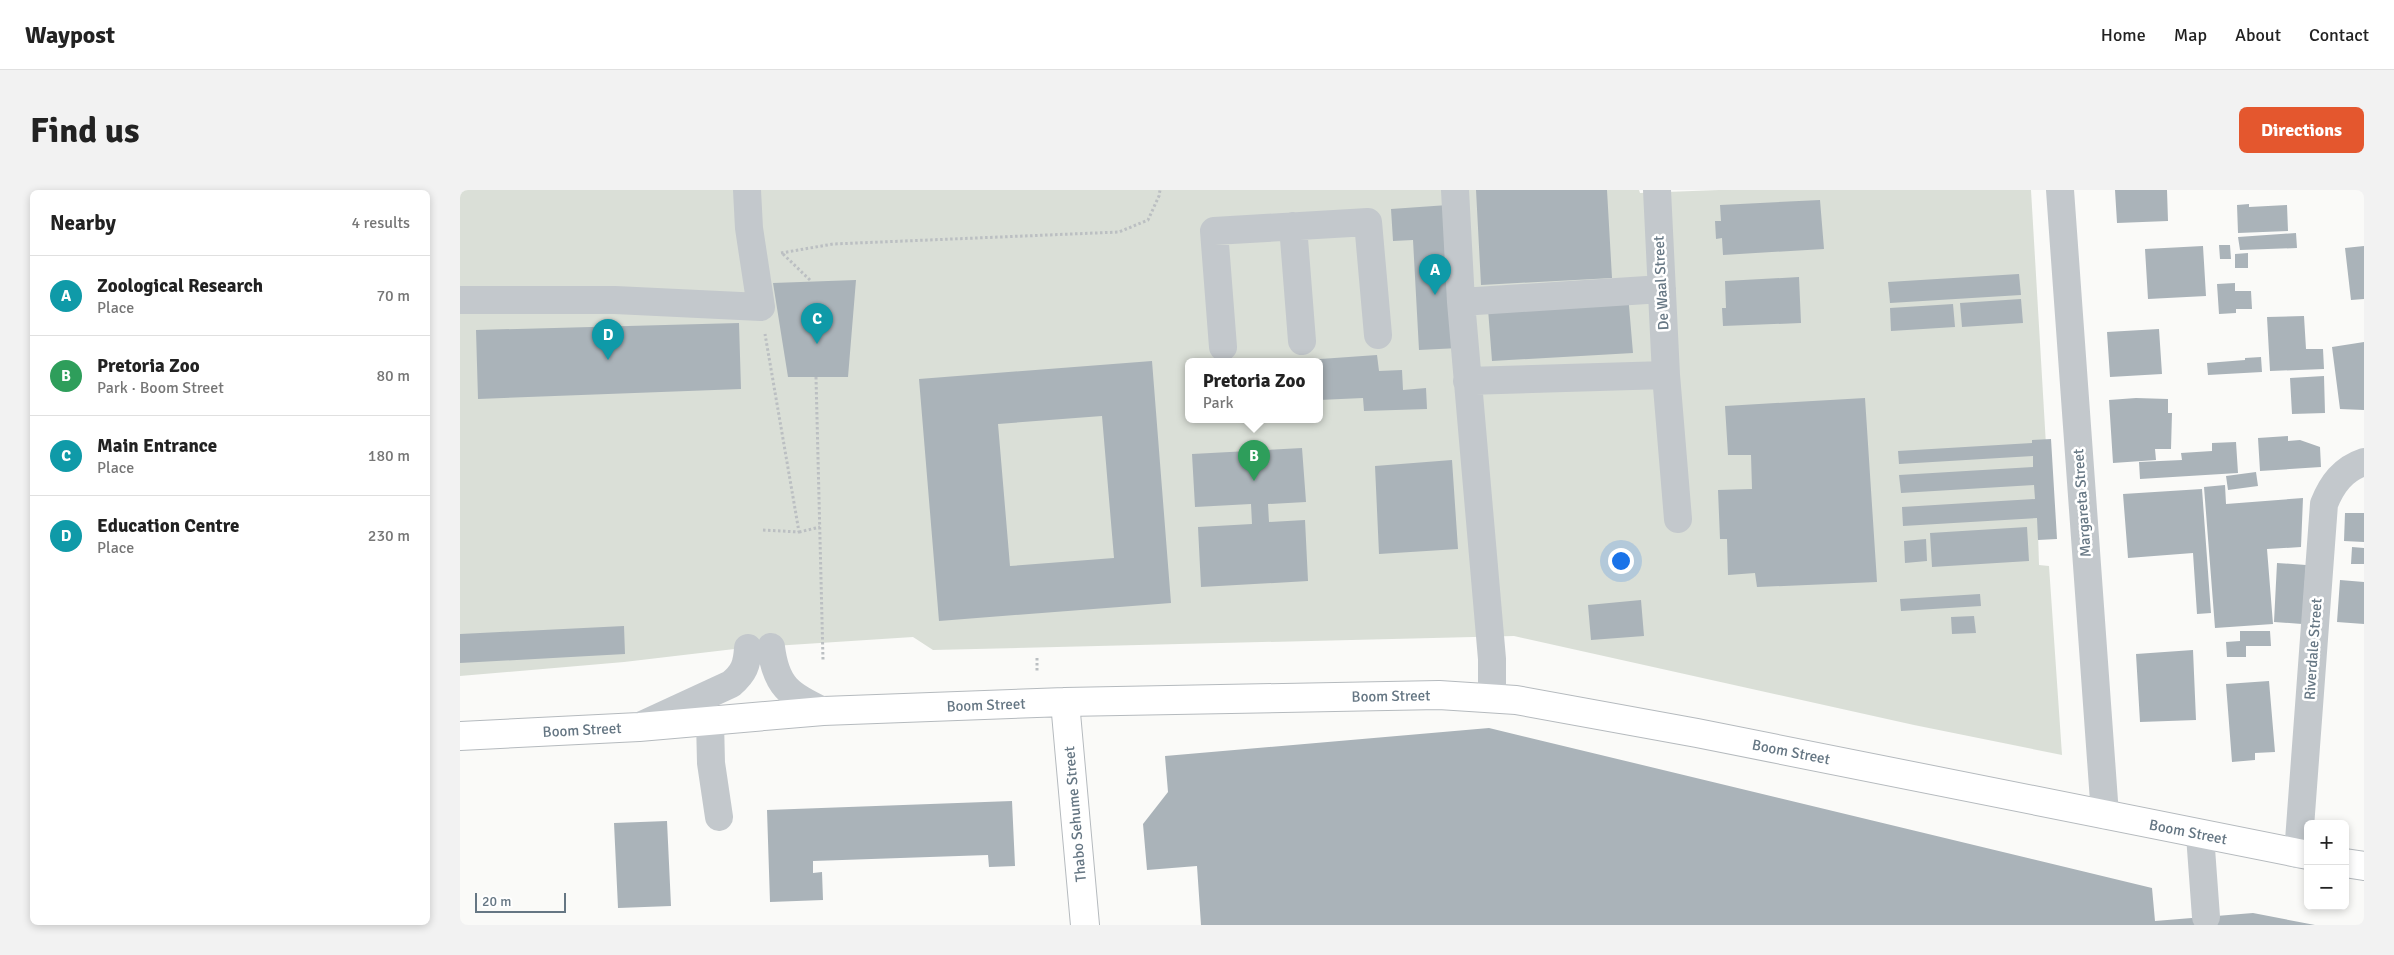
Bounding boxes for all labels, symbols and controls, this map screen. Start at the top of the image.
text: Waypost [25,20,115,50]
text: Home [2101,24,2146,46]
text: Map [2174,24,2207,46]
text: About [2235,24,2281,46]
text: Contact [2309,24,2369,46]
button: Directions [2239,107,2364,153]
text: Find us [30,109,140,152]
text: Nearby [50,210,116,236]
text: 4 results [351,213,410,233]
street label: De Waal Street [1650,235,1672,331]
pin: A [1419,254,1451,295]
text: Zoological Research [97,274,263,298]
text: A [61,286,71,306]
text: 70 m [376,286,410,306]
text: Place [97,298,134,318]
pin: C [801,303,833,344]
pin: D [592,319,624,360]
text: Pretoria Zoo [97,354,200,378]
popup [1185,358,1323,423]
text: B [61,366,71,386]
text: 80 m [376,366,410,386]
text: Pretoria Zoo [1203,369,1305,393]
text: Park · Boom Street [97,378,224,398]
text: Park [1203,393,1233,413]
text: Main Entrance [97,434,217,458]
pin: B [1238,440,1270,481]
text: C [61,446,71,466]
text: 180 m [368,446,410,466]
street label: Margareta Street [2069,448,2095,558]
text: Place [97,458,134,478]
text: Education Centre [97,514,239,538]
text: D [61,526,71,546]
text: 230 m [368,526,410,546]
text: Place [97,538,134,558]
your location [1608,548,1634,574]
street label: Riverdale Street [2300,597,2326,701]
street label: Boom Street [1351,686,1431,706]
street label: Boom Street [946,695,1026,715]
street label: Boom Street [542,719,622,741]
street label: Boom Street [1751,736,1831,768]
street label: Thabo Sehume Street [1060,745,1090,883]
street label: Boom Street [2148,816,2228,848]
map controls [2304,820,2349,910]
button: + [2304,820,2349,865]
button: − [2304,865,2349,910]
scale bar [475,890,566,913]
text: 20 m [482,893,511,910]

